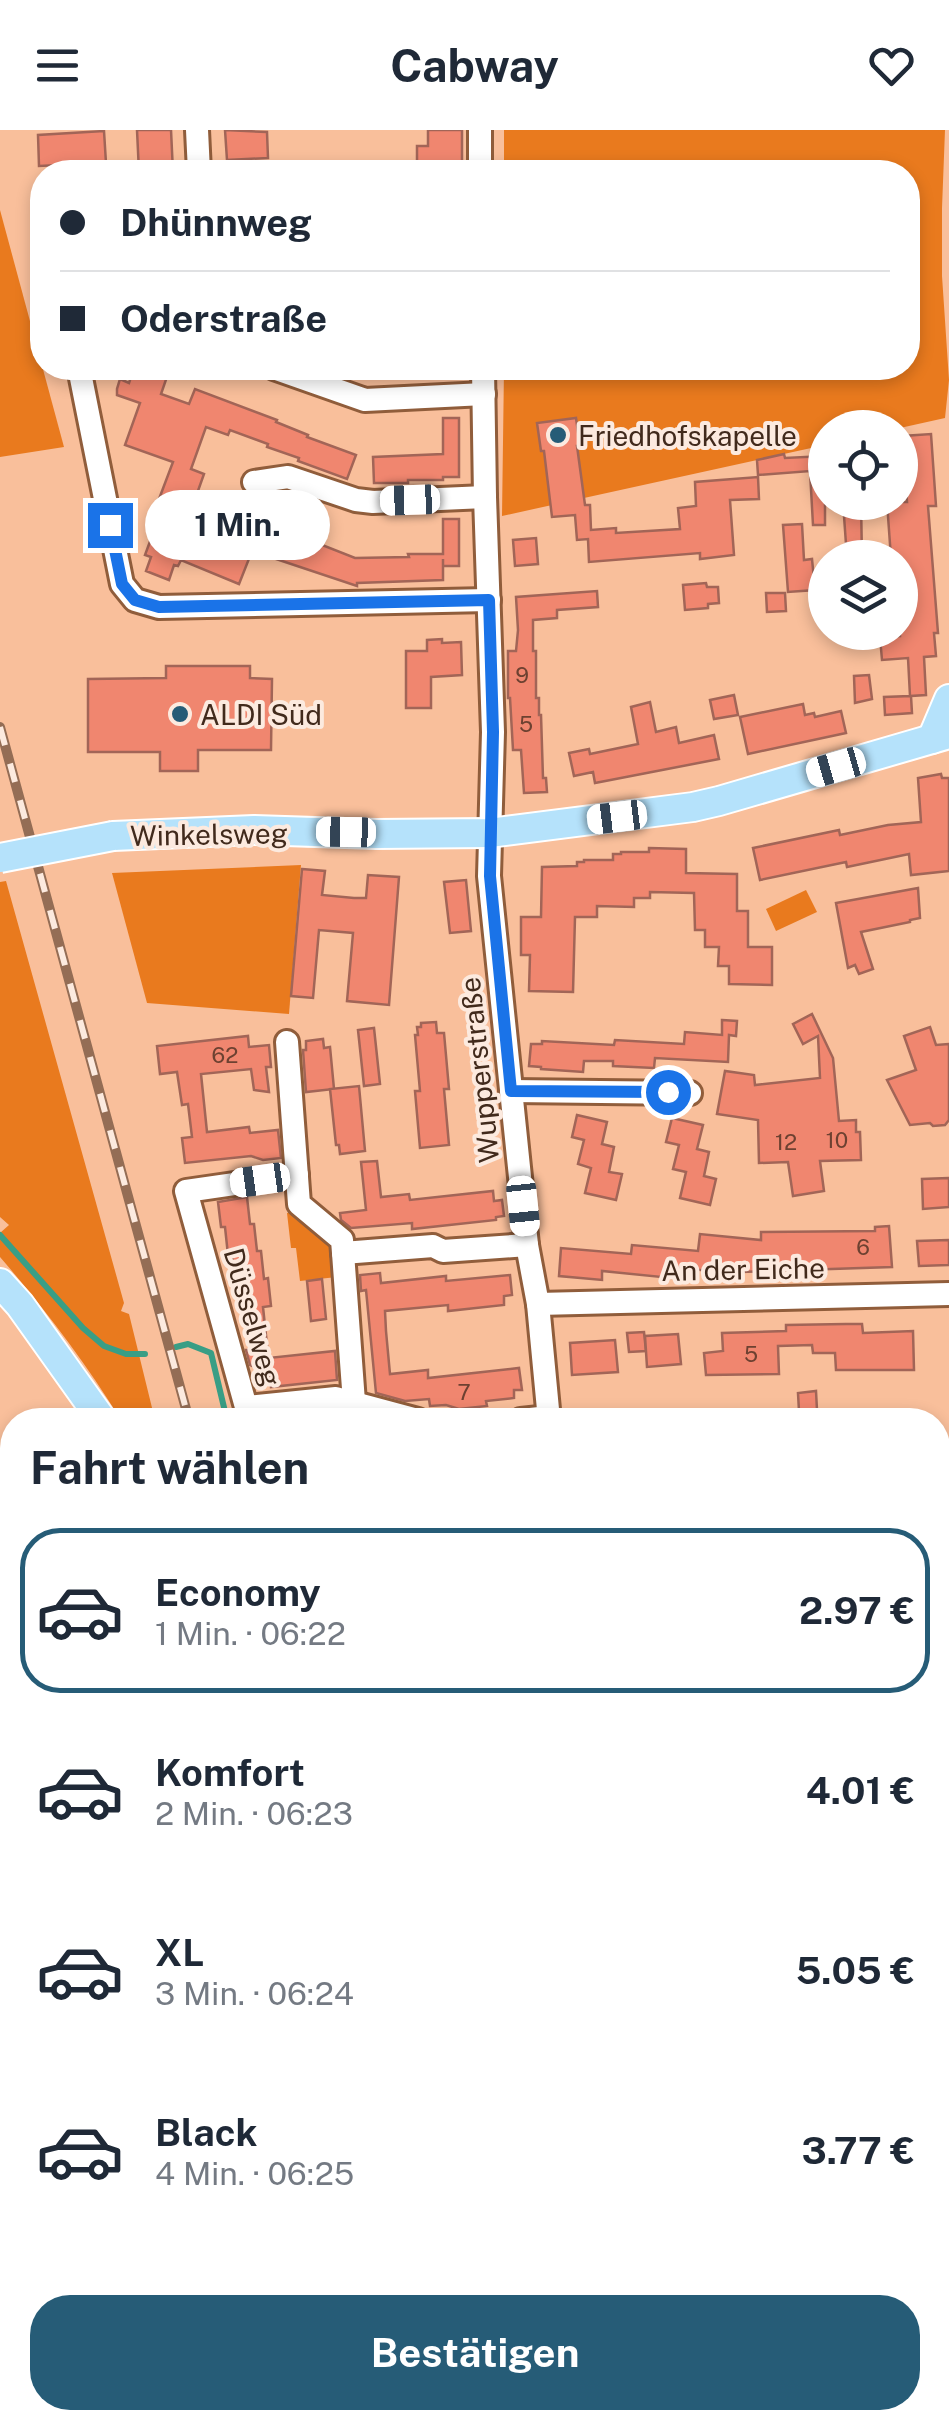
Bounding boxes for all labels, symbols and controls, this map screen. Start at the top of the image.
icon: menu [30,38,85,93]
icon: heart [864,38,919,93]
text: Cabway [390,39,559,92]
text: Dhünnweg [120,200,312,245]
text: Oderstraße [120,296,327,341]
map controls [808,410,918,650]
button: locate [808,410,918,520]
place label: Friedhofskapelle [578,419,797,452]
marker: Friedhofskapelle [547,424,569,446]
car [379,484,441,516]
callout: 1 Min. [145,490,330,560]
route end [88,503,133,548]
text: 1 Min. [194,506,281,543]
button: layers [808,540,918,650]
house number: 9 [515,662,529,688]
place label: ALDI Süd [200,698,322,731]
marker: ALDI Süd [169,703,191,725]
house number: 5 [519,711,533,737]
car [803,744,869,790]
car [585,798,649,836]
street label: Winkelsweg [130,816,288,852]
car [316,816,376,848]
street label: Wupperstraße [453,976,505,1164]
house number: 62 [212,1042,238,1068]
route start [646,1070,691,1115]
house number: 10 [826,1127,848,1153]
house number: 12 [775,1129,797,1155]
car [228,1161,292,1199]
car [505,1175,541,1237]
house number: 6 [856,1234,870,1260]
street label: Düsselweg [218,1244,288,1390]
street label: An der Eiche [661,1251,825,1287]
house number: 5 [744,1341,758,1367]
house number: 7 [457,1379,471,1405]
text: Fahrt wählen [30,1441,309,1494]
icon: car [35,1566,125,1656]
text: Economy [155,1570,321,1615]
text: 2.97 € [799,1588,915,1633]
text: 1 Min. · 06:22 [155,1615,346,1652]
icon: car [35,1746,125,1836]
text: Komfort [155,1750,305,1795]
text: 4.01 € [806,1768,915,1813]
text: 2 Min. · 06:23 [155,1795,353,1832]
icon: car [35,1926,125,2016]
text: XL [155,1930,204,1975]
text: 5.05 € [796,1948,915,1993]
text: 3 Min. · 06:24 [155,1975,354,2012]
icon: car [35,2106,125,2196]
text: Black [155,2110,258,2155]
text: 3.77 € [801,2128,915,2173]
text: 4 Min. · 06:25 [155,2155,354,2192]
button: Bestätigen [30,2295,920,2410]

